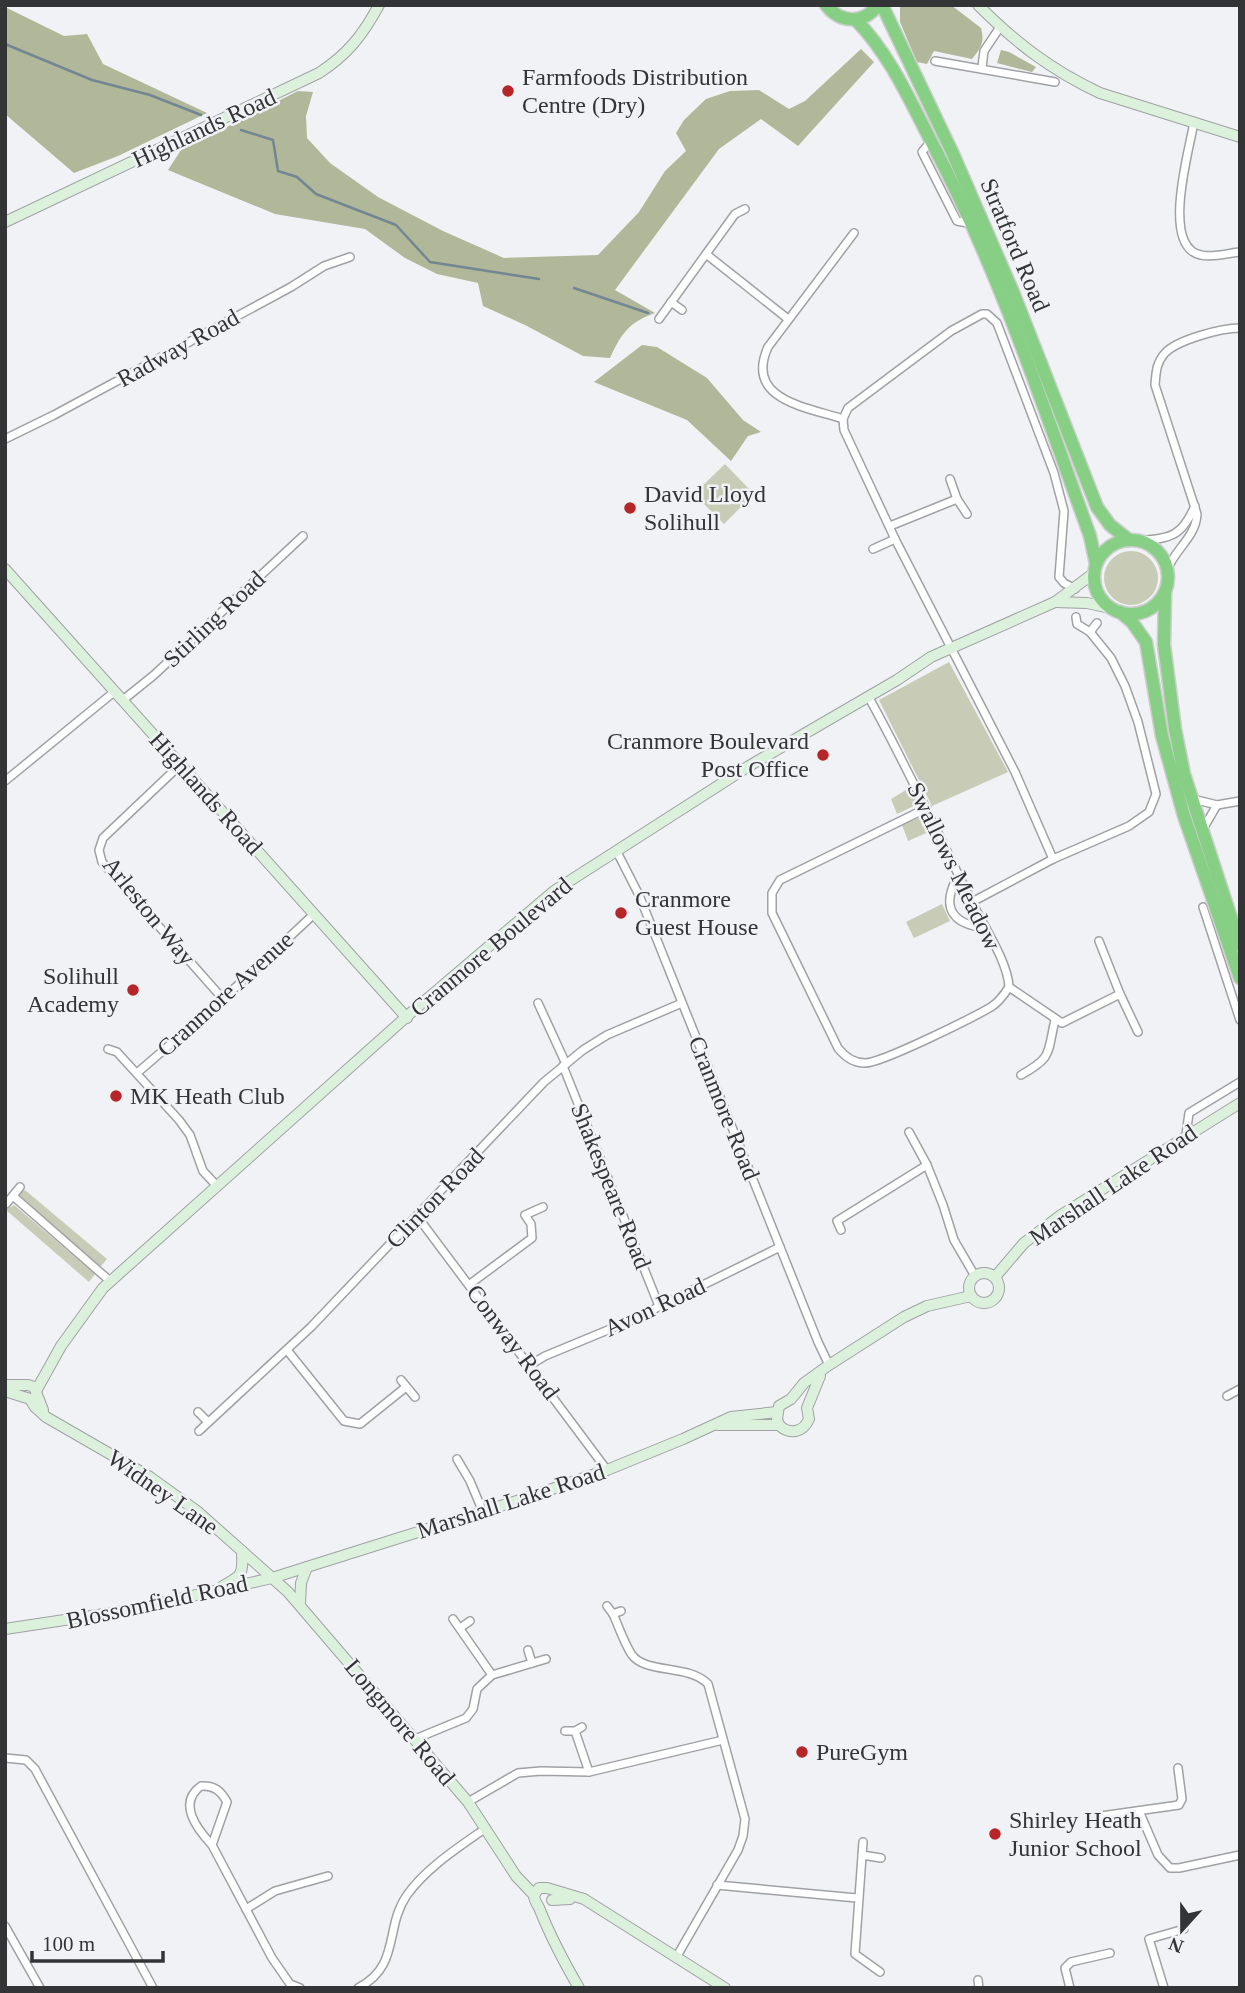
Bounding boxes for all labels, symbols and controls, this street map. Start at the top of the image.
place label: Farmfoods Distribution Centre (Dry) [522,64,748,118]
street label: Highlands Road [128,83,280,173]
marker: Farmfoods Distribution Centre (Dry) [500,83,516,99]
street label: Stratford Road [975,175,1055,315]
street label: Radway Road [113,304,243,392]
place label: David Lloyd Solihull [644,481,766,535]
marker: David Lloyd Solihull [622,500,638,516]
street label: Stirling Road [158,566,270,672]
street label: Highlands Road [144,727,268,859]
place label: Cranmore Boulevard Post Office [607,728,809,782]
marker: Cranmore Boulevard Post Office [815,747,831,763]
street label: Swallows Meadow [902,778,1006,955]
street label: Arleston Way [97,852,201,970]
street label: Cranmore Boulevard [405,872,577,1022]
place label: Cranmore Guest House [635,886,758,940]
marker: Cranmore Guest House [613,905,629,921]
street label: Cranmore Avenue [152,926,298,1062]
place label: Solihull Academy [27,963,119,1017]
marker: Solihull Academy [125,982,141,998]
street label: Cranmore Road [683,1032,765,1184]
place label: MK Heath Club [130,1083,285,1109]
marker: MK Heath Club [108,1088,124,1104]
street label: Shakespeare Road [566,1099,656,1273]
street label: Marshall Lake Road [1025,1119,1201,1251]
street label: Clinton Road [381,1143,489,1253]
street label: Avon Road [600,1272,710,1342]
street label: Conway Road [461,1280,565,1404]
street label: Widney Lane [103,1444,223,1540]
street label: Marshall Lake Road [414,1458,608,1544]
street label: Blossomfield Road [64,1570,250,1634]
street label: Longmore Road [340,1654,460,1790]
place label: PureGym [816,1739,908,1765]
marker: PureGym [794,1744,810,1760]
place label: Shirley Heath Junior School [1009,1807,1142,1861]
marker: Shirley Heath Junior School [987,1826,1003,1842]
north arrow [1147,1895,1217,1965]
scale bar [32,1920,163,1964]
text: 100 m [42,1932,95,1956]
text: N [1166,1933,1186,1958]

